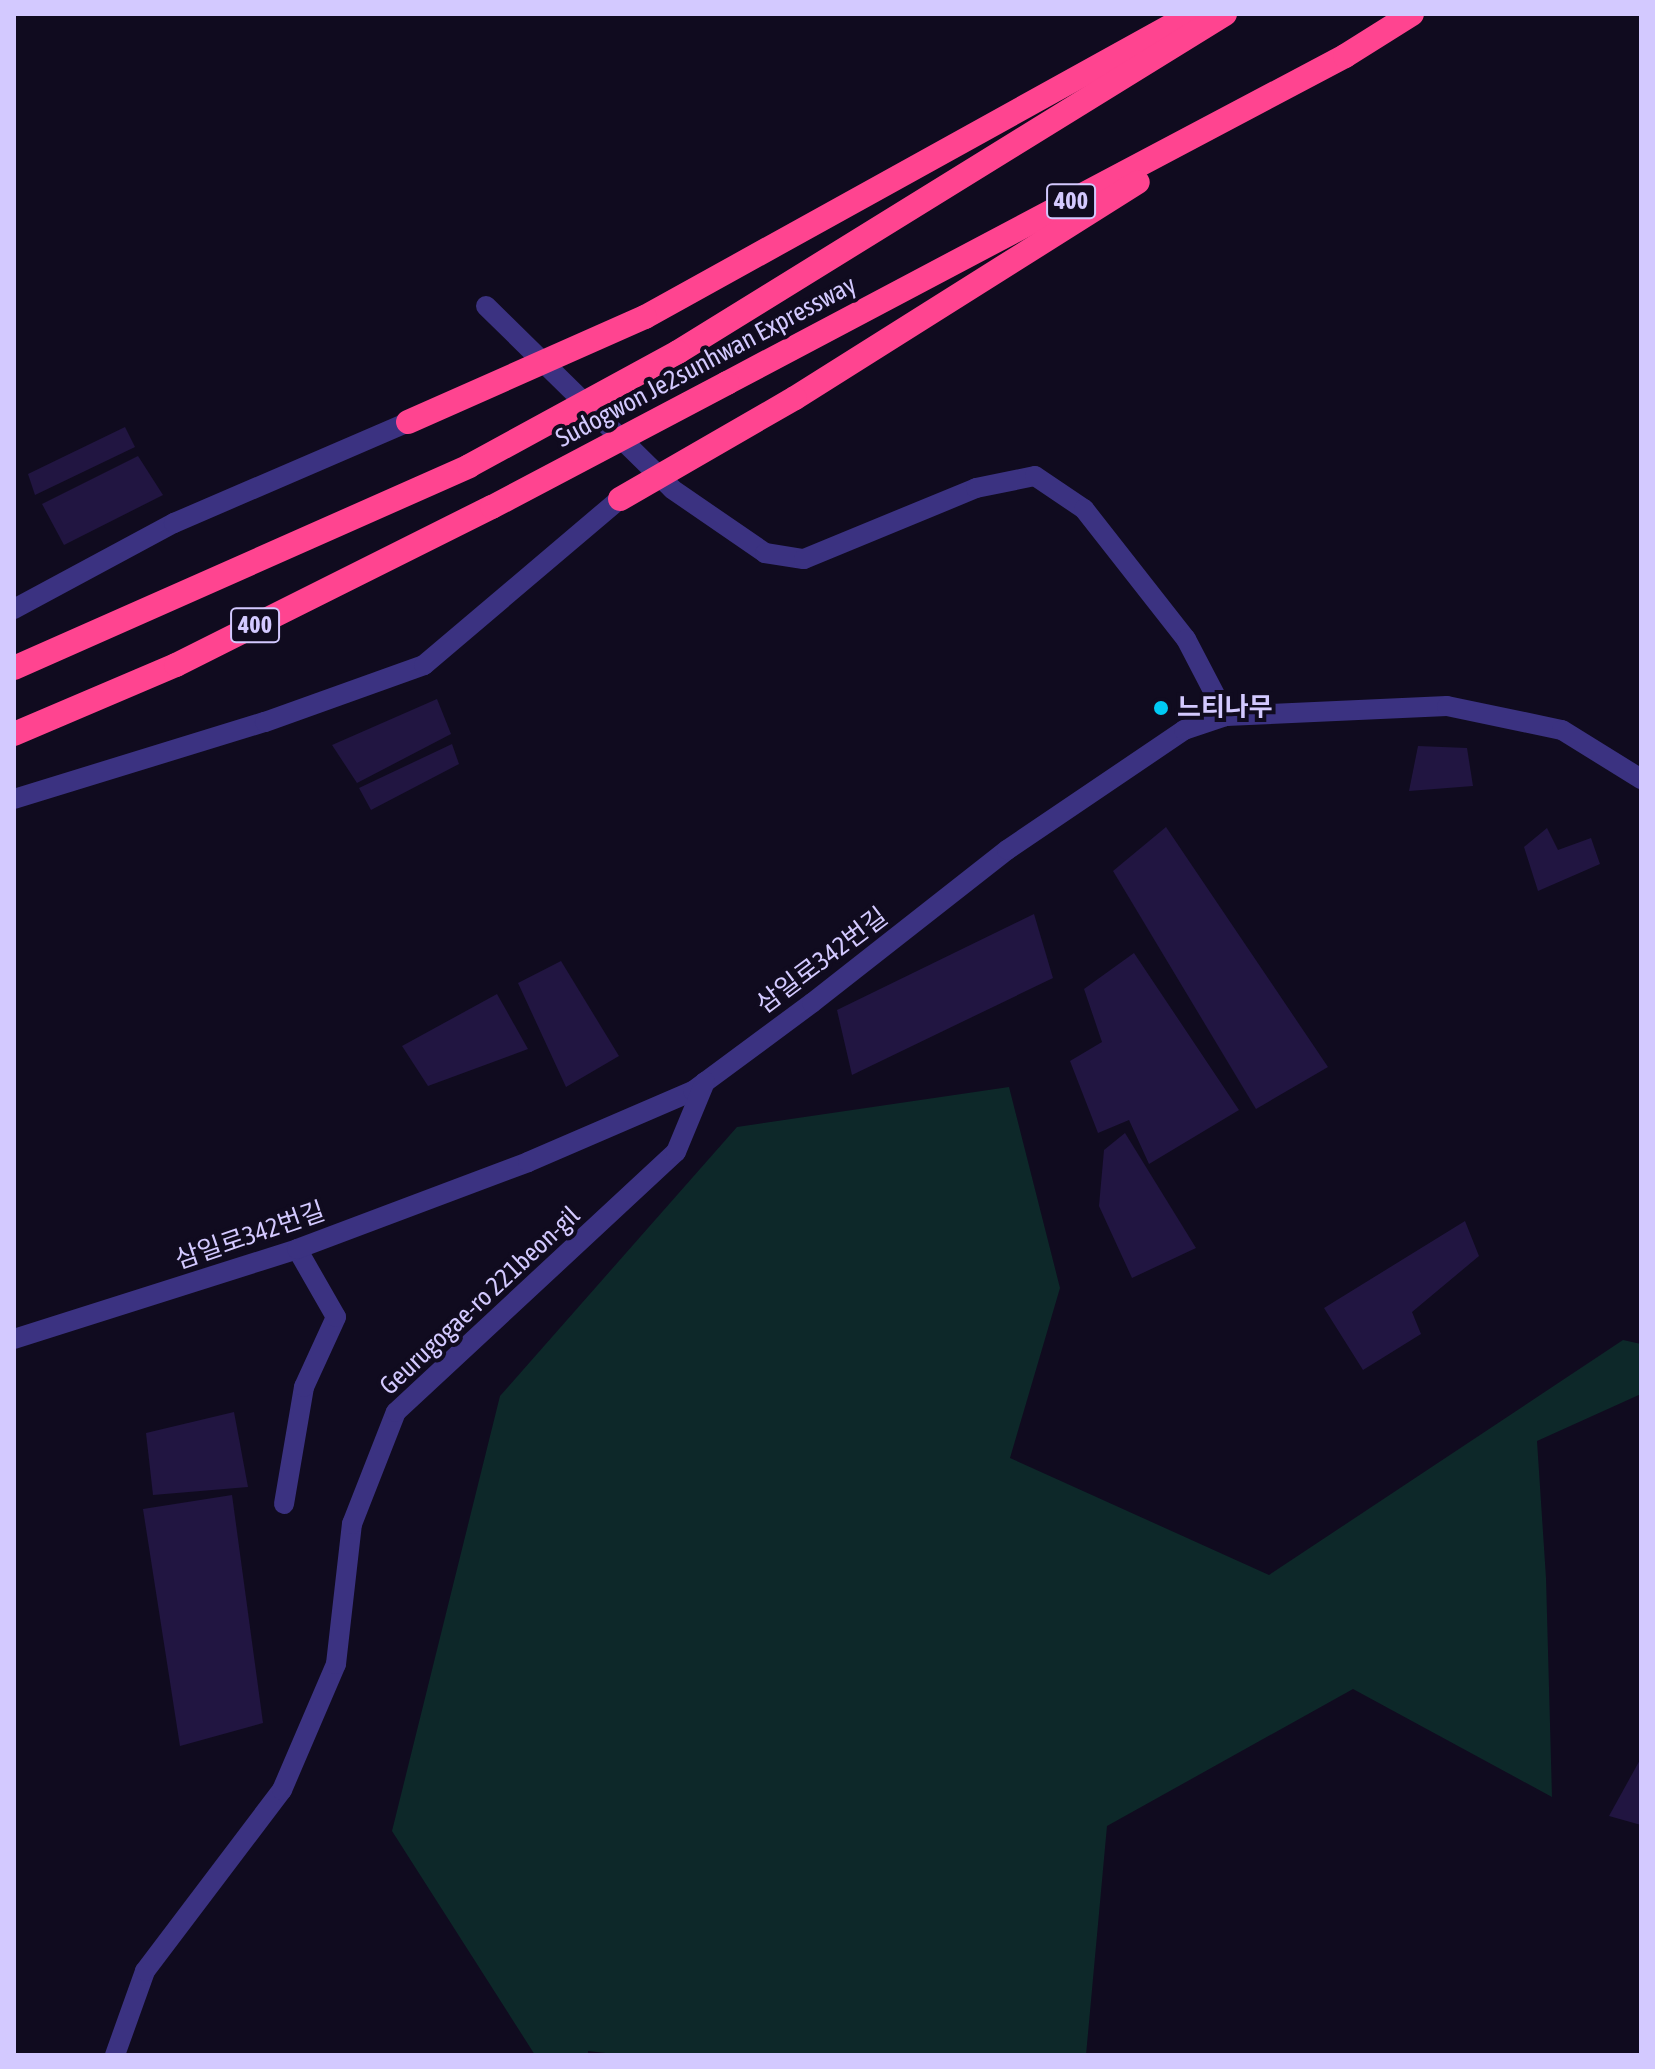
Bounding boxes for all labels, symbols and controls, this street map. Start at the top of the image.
road number: 400 [1045,181,1097,221]
street label: Sudogwon Je2sunhwan Expressway [551,269,861,455]
road number: 400 [229,605,281,645]
place label: 느티나무 [1177,692,1273,724]
marker: 느티나무 [1152,699,1170,717]
street label: 삼일로342번길 [750,902,894,1020]
street label: 삼일로342번길 [171,1196,329,1276]
street label: Geurugogae-ro 221beon-gil [374,1200,586,1402]

